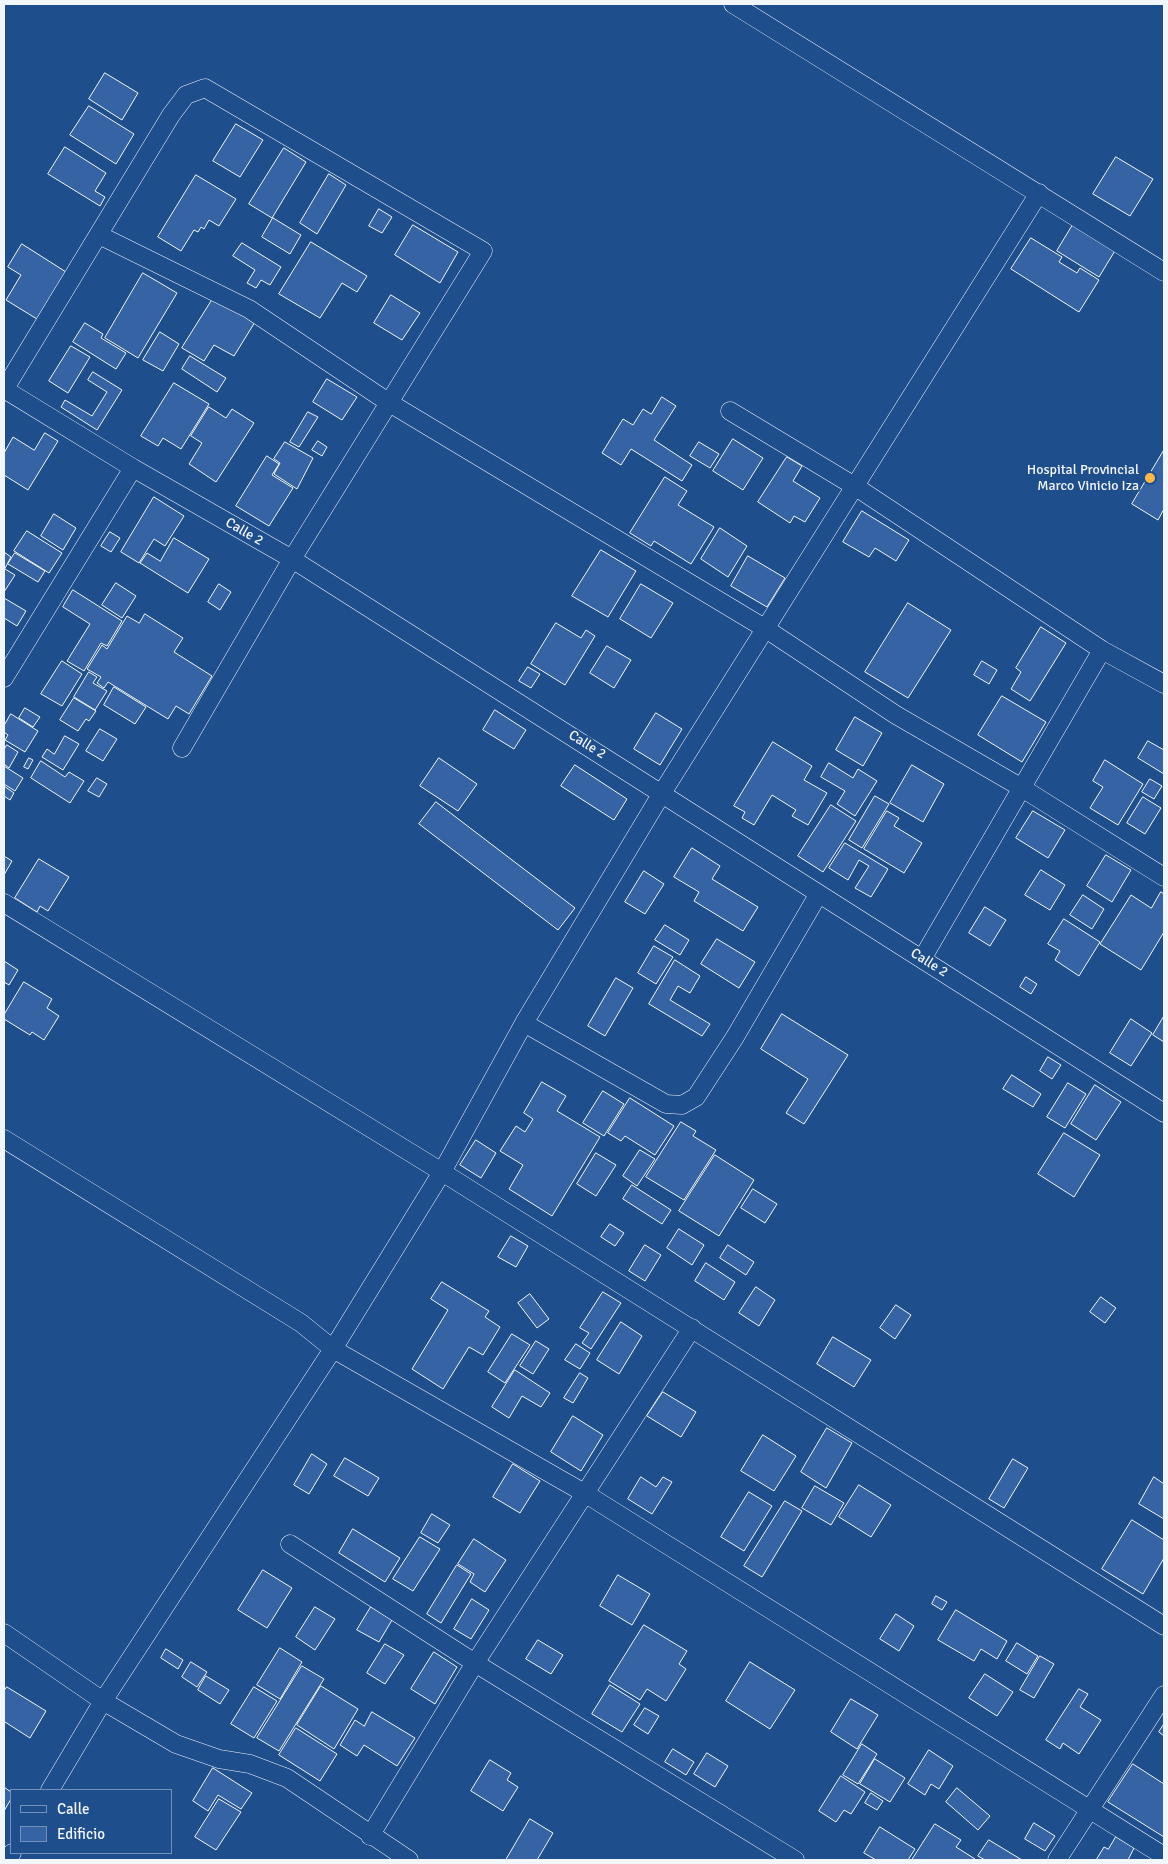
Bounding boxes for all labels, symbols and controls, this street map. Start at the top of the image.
place label: Hospital Provincial Marco Vinicio Iza [1027,462,1139,494]
marker: Hospital Provincial Marco Vinicio Iza [1143,471,1157,485]
street label: Calle 2 [222,514,266,550]
street label: Calle 2 [565,727,609,763]
street label: Calle 2 [907,945,951,981]
legend [10,1789,172,1854]
text: Calle [57,1800,90,1818]
text: Edificio [57,1825,105,1843]

